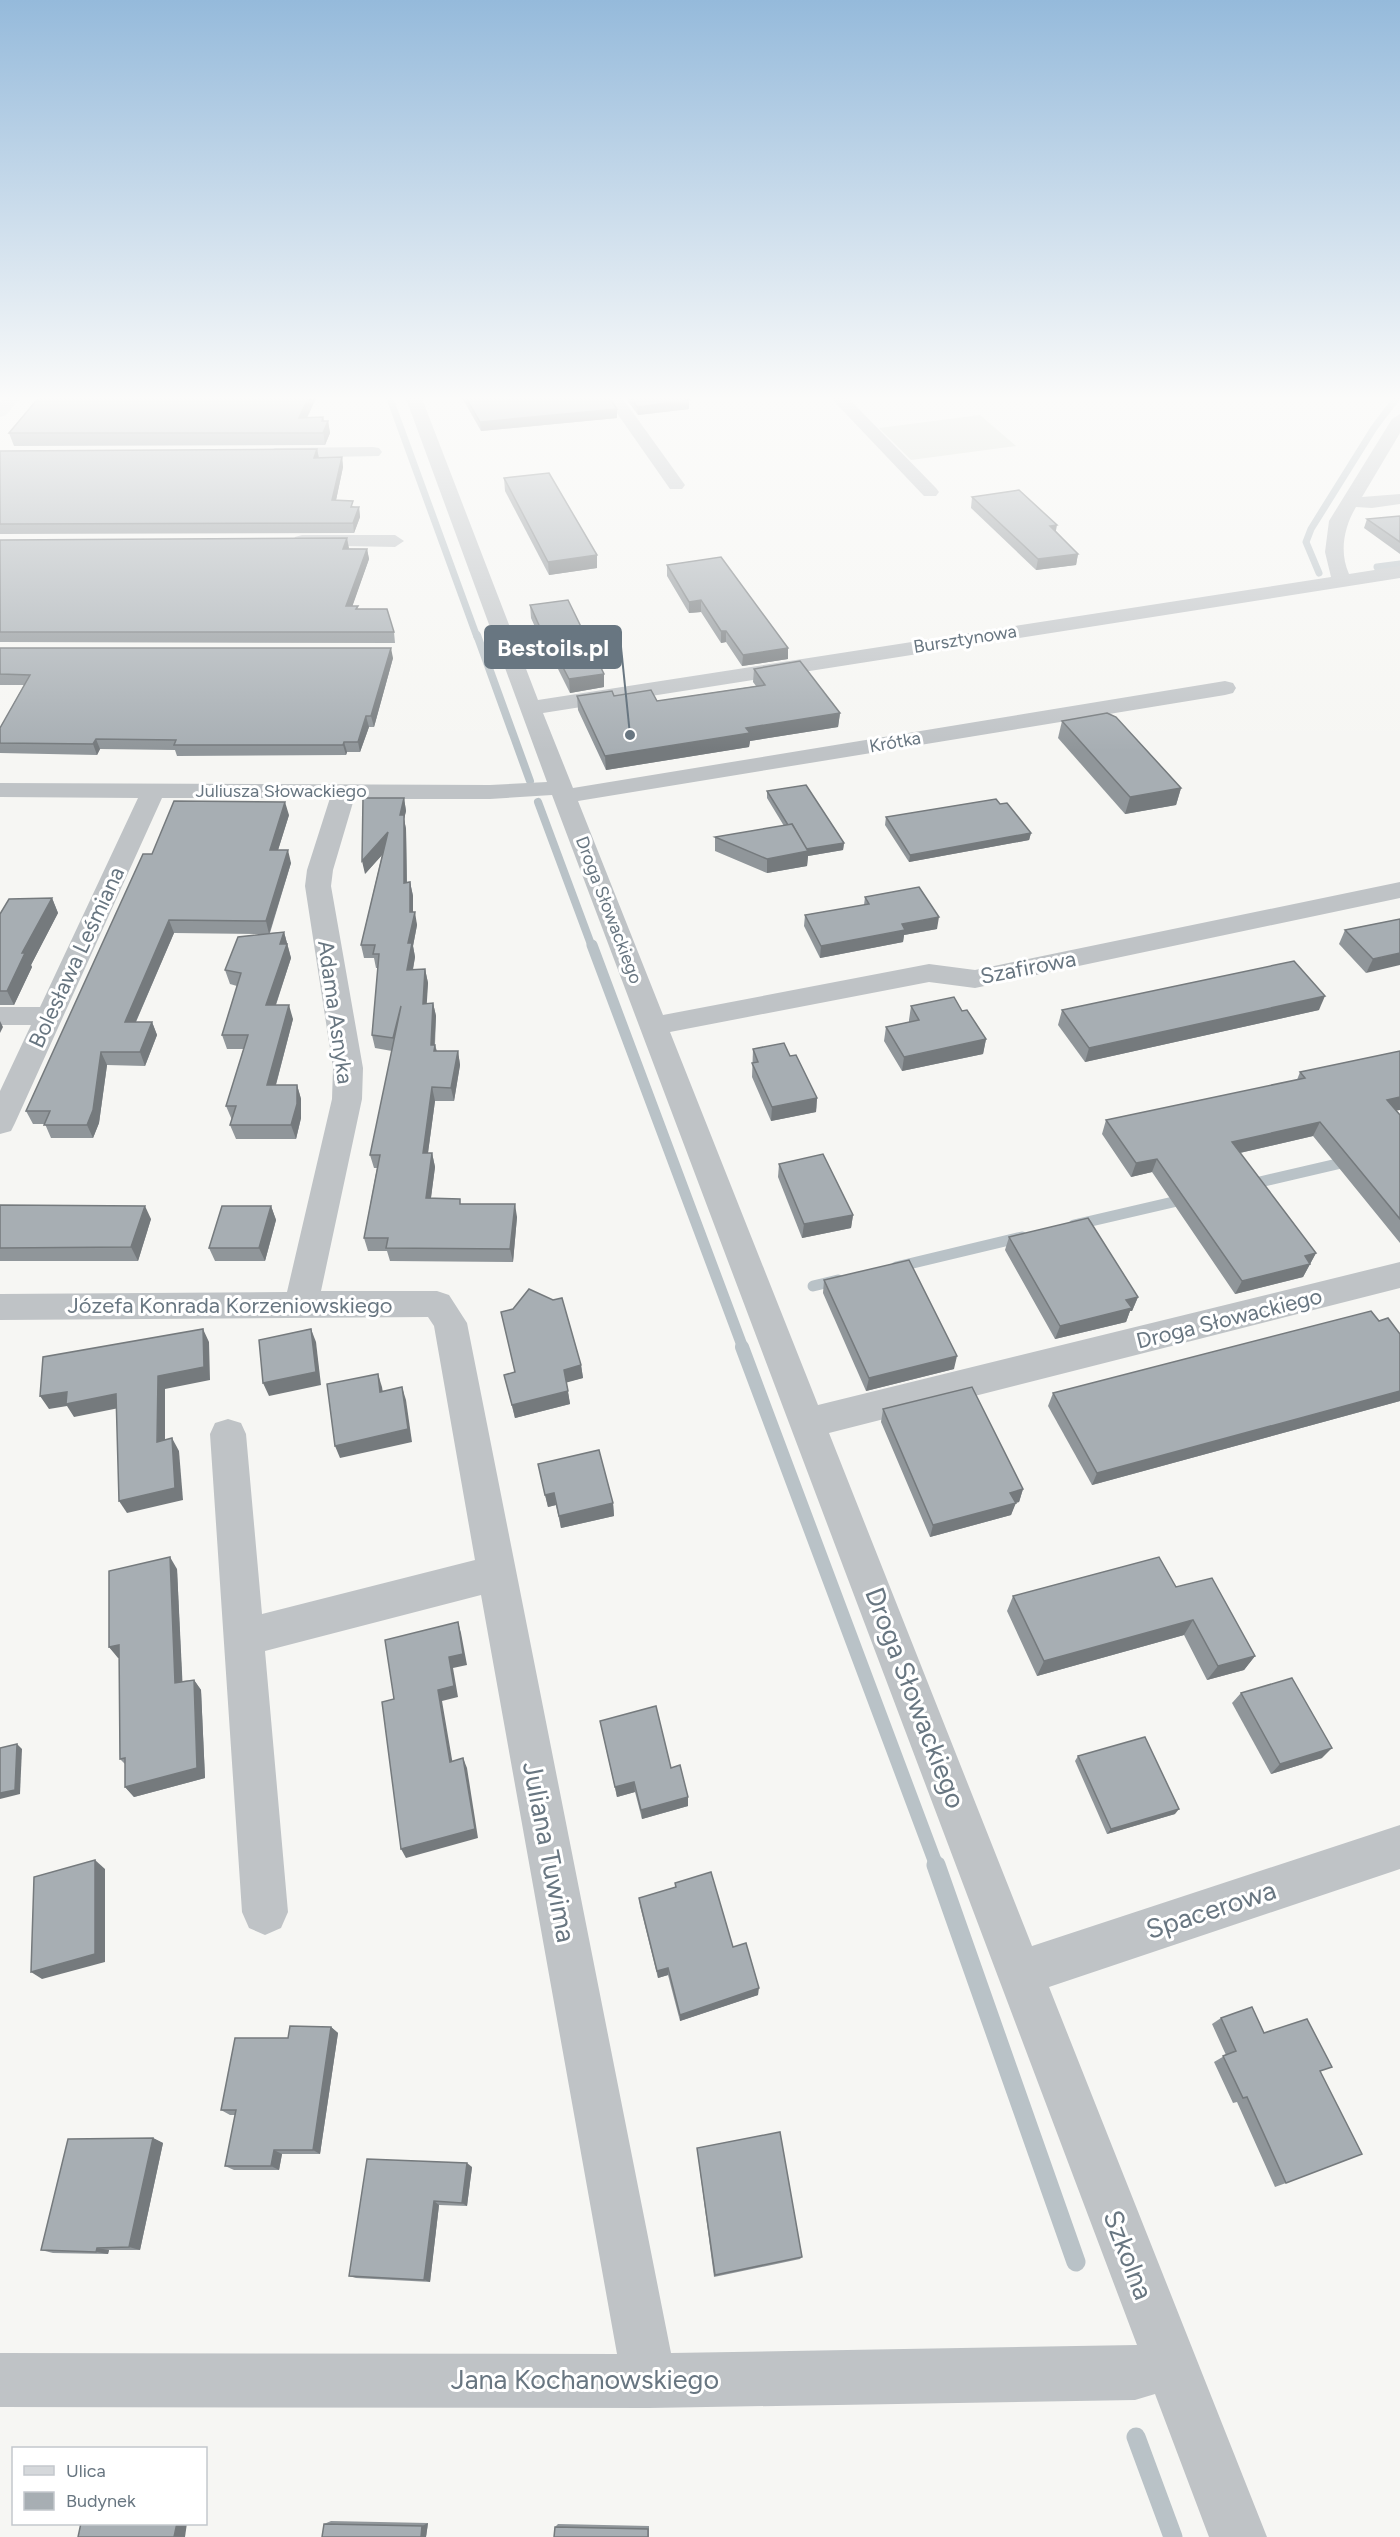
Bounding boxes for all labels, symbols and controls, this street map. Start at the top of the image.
street label: Bursztynowa [912,620,1018,658]
callout: Bestoils.pl [485,626,621,668]
text: Bestoils.pl [497,633,609,662]
street label: Krótka [867,727,923,757]
street label: Juliusza Słowackiego [195,780,367,802]
street label: Droga Słowackiego [571,833,647,987]
street label: Bolesława Leśmiana [23,862,130,1052]
street label: Adama Asnyka [312,939,359,1086]
street label: Szafirowa [978,945,1078,990]
street label: Droga Słowackiego [1133,1282,1325,1355]
street label: Józefa Konrada Korzeniowskiego [67,1292,393,1319]
street label: Droga Słowackiego [858,1583,973,1813]
street label: Juliana Tuwima [516,1759,583,1945]
street label: Spacerowa [1142,1873,1280,1946]
street label: Szkolna [1096,2205,1161,2304]
street label: Jana Kochanowskiego [451,2363,719,2396]
legend [12,2447,207,2525]
text: Ulica [66,2460,106,2482]
text: Budynek [66,2490,136,2512]

